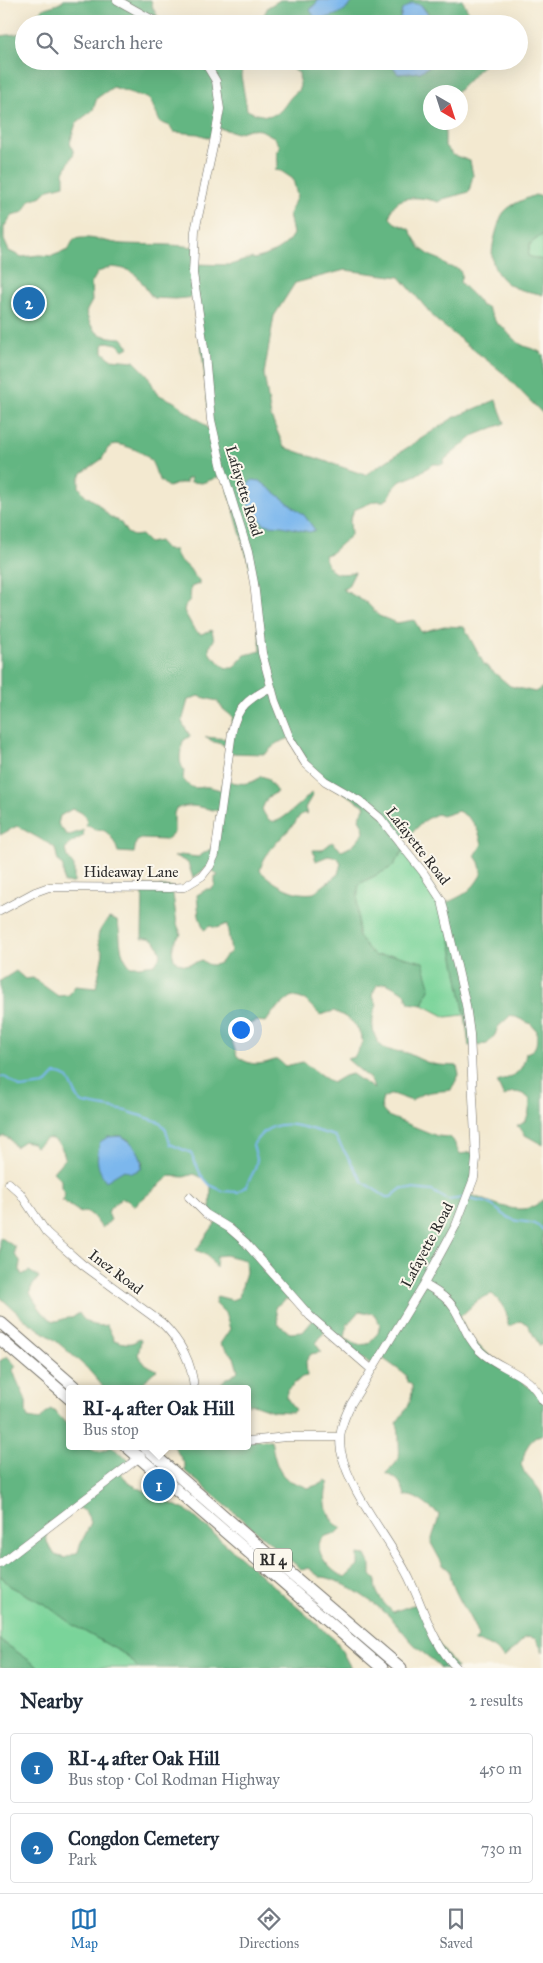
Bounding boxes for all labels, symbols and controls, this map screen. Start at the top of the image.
search box [15,15,528,70]
icon: search [33,29,61,57]
text: Search here [73,31,163,54]
north arrow [423,85,468,130]
pin: 2 [13,284,45,322]
street label: Lafayette Road [222,444,266,539]
street label: Lafayette Road [382,803,454,889]
street label: Hideaway Lane [83,863,179,881]
your location [228,1017,254,1043]
street label: Lafayette Road [397,1199,457,1291]
street label: Inez Road [85,1246,147,1298]
popup [66,1385,251,1450]
text: RI-4 after Oak Hill [83,1397,234,1420]
text: Bus stop [83,1420,139,1439]
pin: 1 [143,1466,175,1504]
road number: RI 4 [254,1548,292,1572]
text: Nearby [20,1688,83,1714]
text: 2 results [469,1691,523,1710]
text: RI-4 after Oak Hill [68,1747,220,1770]
text: 1 [34,1759,40,1778]
text: 450 m [479,1759,522,1778]
text: Bus stop · Col Rodman Highway [68,1770,280,1789]
text: Congdon Cemetery [68,1827,219,1850]
text: 2 [33,1839,41,1858]
text: 730 m [481,1839,522,1858]
text: Park [68,1850,97,1869]
tab: Map [70,1905,98,1952]
tab: Directions [239,1905,299,1952]
tab: Saved [440,1905,473,1952]

